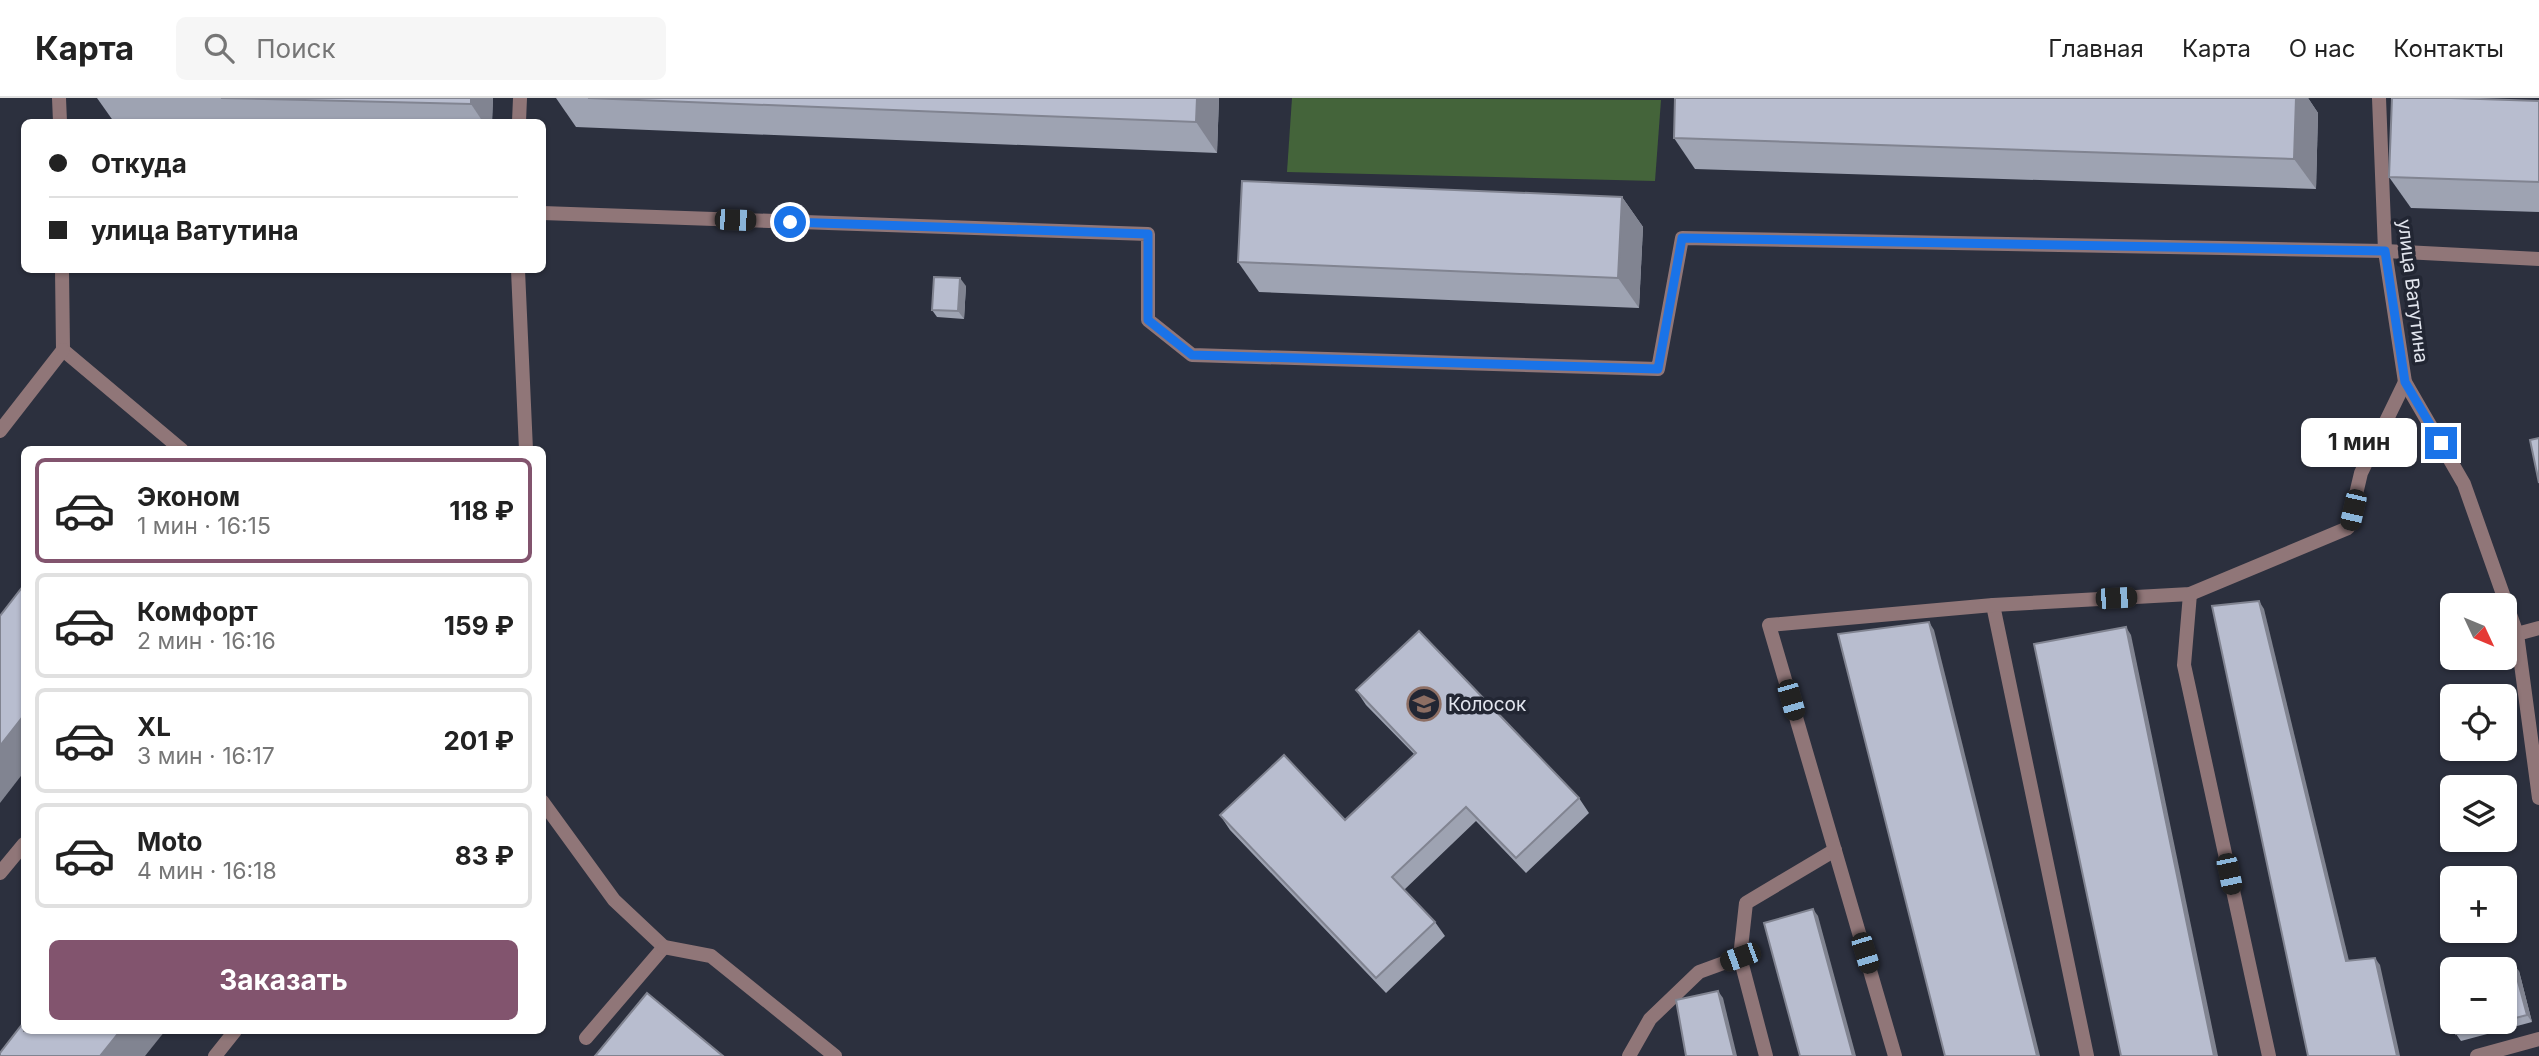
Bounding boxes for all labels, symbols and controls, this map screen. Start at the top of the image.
search box [176,17,666,80]
text: Карта [35,28,134,68]
icon: search [200,29,238,67]
text: Поиск [256,33,335,64]
text: Главная [2048,34,2144,63]
text: Карта [2182,34,2251,63]
text: О нас [2289,34,2355,63]
text: Контакты [2393,34,2504,63]
text: Откуда [91,148,187,179]
route start [774,206,806,238]
car [714,209,757,231]
text: улица Ватутина [91,215,299,246]
street label: улица Ватутина [2393,218,2433,364]
callout: 1 мин [2301,418,2416,468]
route end [2425,427,2457,459]
text: 1 мин [2328,428,2390,456]
icon: car [53,479,116,542]
text: Эконом [137,481,240,512]
car [2339,487,2368,533]
text: 118 ₽ [449,495,514,526]
text: 1 мин · 16:15 [137,512,271,540]
car [2095,586,2138,610]
north arrow [2440,593,2516,670]
map controls [2440,593,2517,1034]
icon: car [53,594,116,657]
text: Комфорт [137,596,258,627]
text: 159 ₽ [444,610,514,641]
text: 2 мин · 16:16 [137,627,276,655]
car [1776,677,1807,723]
button: locate [2440,684,2517,761]
school or university icon: Колосок [1405,685,1443,723]
place label: Колосок [1448,693,1527,716]
icon: car [53,709,116,772]
text: XL [137,711,171,742]
text: 201 ₽ [443,725,514,756]
text: 3 мин · 16:17 [137,742,275,770]
button: layers [2440,775,2517,852]
icon: car [53,824,116,887]
text: Moto [137,826,202,857]
text: 83 ₽ [455,840,514,871]
car [2215,851,2244,897]
text: 4 мин · 16:18 [137,857,277,885]
button: + [2440,866,2517,943]
car [1849,930,1882,976]
button: Заказать [49,940,518,1020]
car [1717,940,1764,974]
button: − [2440,957,2517,1034]

